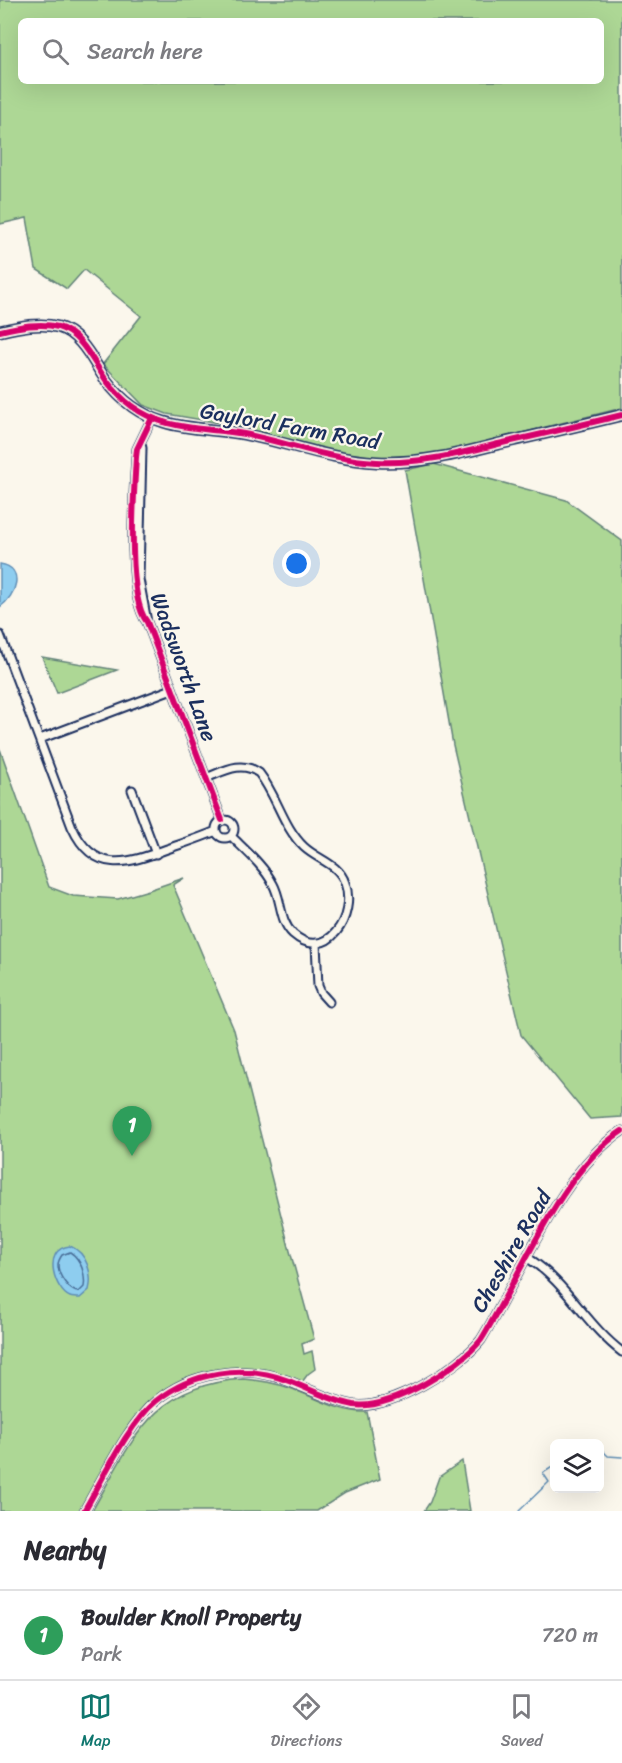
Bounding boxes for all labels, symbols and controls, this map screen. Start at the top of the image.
search box [18,18,604,84]
text: Search here [87,32,203,71]
icon: search [39,35,72,68]
street label: Gaylord Farm Road [197,391,384,461]
your location [282,549,311,578]
street label: Wadsworth Lane [139,587,229,747]
pin: 1 [112,1106,152,1156]
street label: Cheshire Road [460,1181,563,1320]
map controls [550,1439,604,1493]
button: layers [550,1439,604,1493]
text: Nearby [24,1527,106,1573]
text: Boulder Knoll Property [81,1598,301,1637]
text: 1 [39,1618,48,1653]
text: 720 m [542,1618,598,1653]
text: Park [81,1637,122,1672]
tab: Map [79,1690,112,1755]
tab: Directions [271,1690,342,1755]
tab: Saved [501,1690,543,1755]

